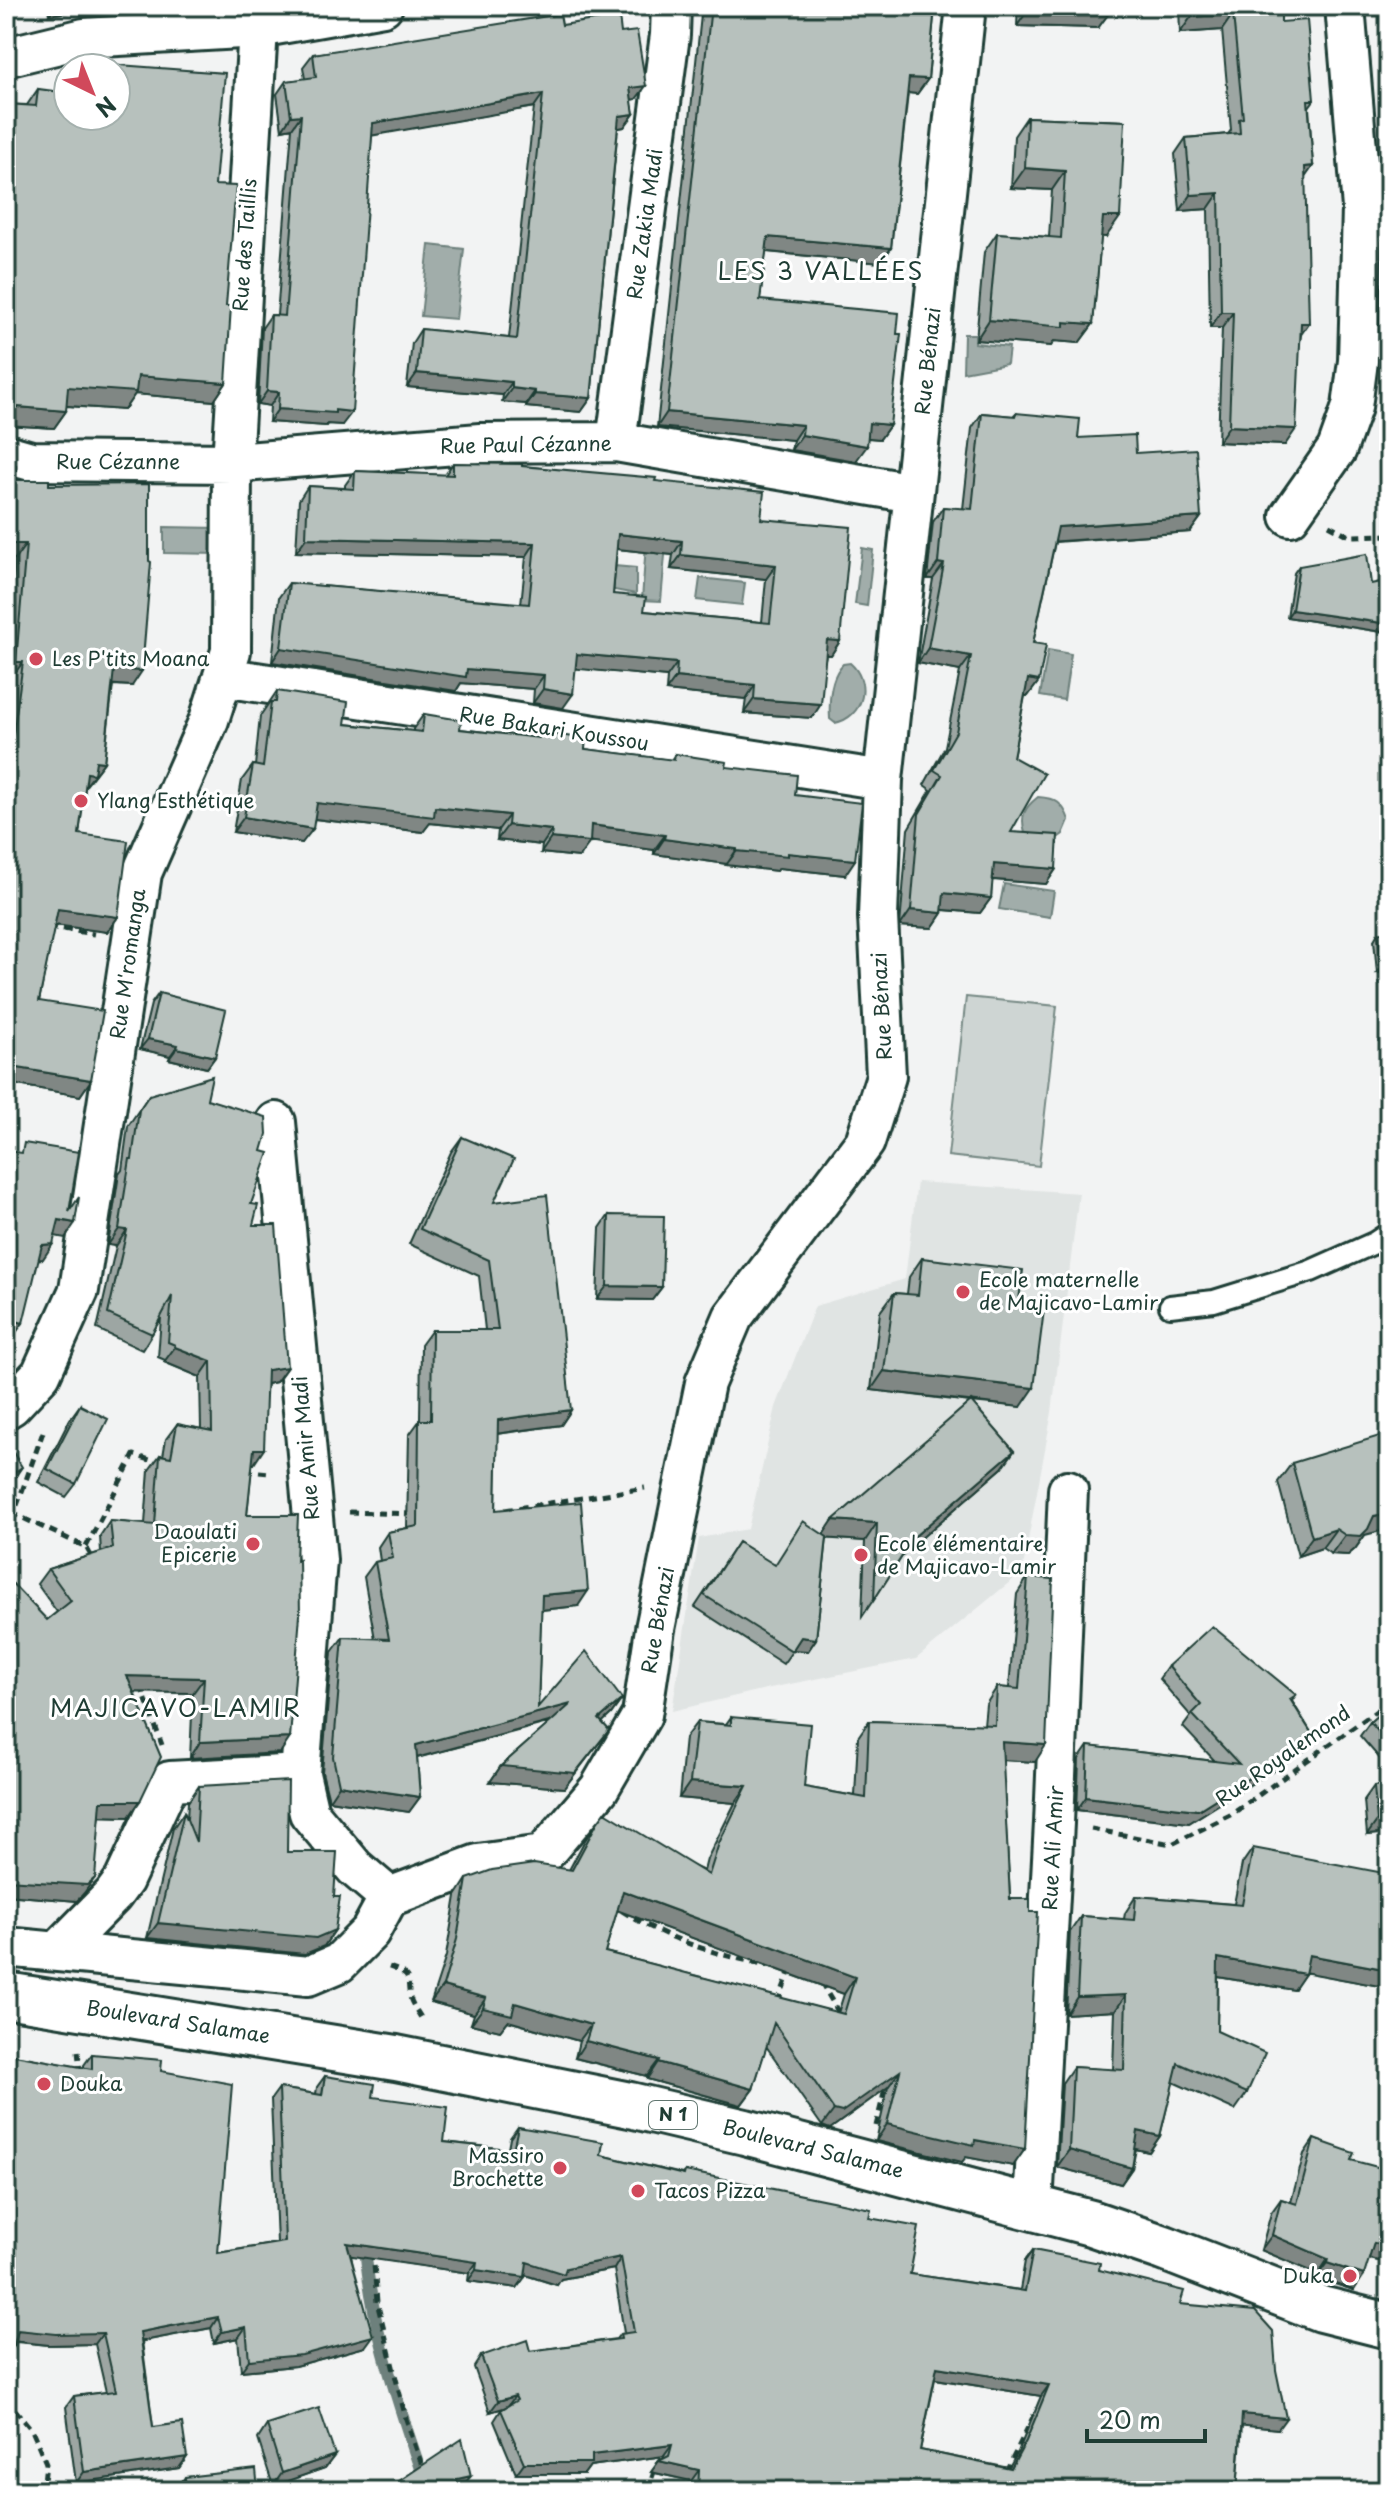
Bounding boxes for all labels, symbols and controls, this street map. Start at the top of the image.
north arrow [52,52,132,132]
text: N [89,90,124,126]
street label: Rue Zakia Madi [619,146,669,301]
street label: Rue des Taillis [224,177,264,313]
district label: LES 3 VALLÉES [718,252,924,288]
street label: Rue Bénazi [906,306,948,416]
street label: Rue Paul Cézanne [440,428,612,460]
street label: Rue Cézanne [56,446,180,476]
place label: Les P'tits Moana [52,643,210,673]
marker: Les P'tits Moana [27,650,45,668]
street label: Rue Bakari Koussou [457,698,651,758]
place label: Ylang Esthétique [97,785,255,815]
marker: Ylang Esthétique [72,792,90,810]
street label: Rue M'romanga [102,886,153,1041]
street label: Rue Bénazi [863,951,899,1061]
place label: Ecole maternelle de Majicavo-Lamir [979,1264,1158,1317]
marker: Ecole maternelle de Majicavo-Lamir [954,1283,972,1301]
street label: Rue Amir Madi [284,1375,326,1522]
place label: Daoulati Epicerie [153,1516,237,1569]
place label: Ecole élémentaire de Majicavo-Lamir [877,1528,1056,1581]
marker: Daoulati Epicerie [244,1535,262,1553]
marker: Ecole élémentaire de Majicavo-Lamir [852,1546,870,1564]
street label: Rue Bénazi [633,1564,681,1676]
district label: MAJICAVO-LAMIR [50,1689,302,1725]
street label: Rue Royalemond [1209,1697,1356,1813]
street label: Rue Ali Amir [1034,1785,1070,1911]
street label: Boulevard Salamae [84,1992,272,2050]
place label: Douka [60,2068,123,2098]
marker: Douka [35,2075,53,2093]
road number: N 1 [649,2101,697,2129]
street label: Boulevard Salamae [719,2111,907,2185]
place label: Massiro Brochette [451,2140,544,2193]
marker: Massiro Brochette [551,2159,569,2177]
place label: Tacos Pizza [654,2175,766,2205]
marker: Tacos Pizza [629,2182,647,2200]
place label: Duka [1283,2260,1335,2290]
marker: Duka [1341,2267,1359,2285]
scale bar [1087,2393,1205,2443]
text: 20 m [1099,2401,1161,2437]

